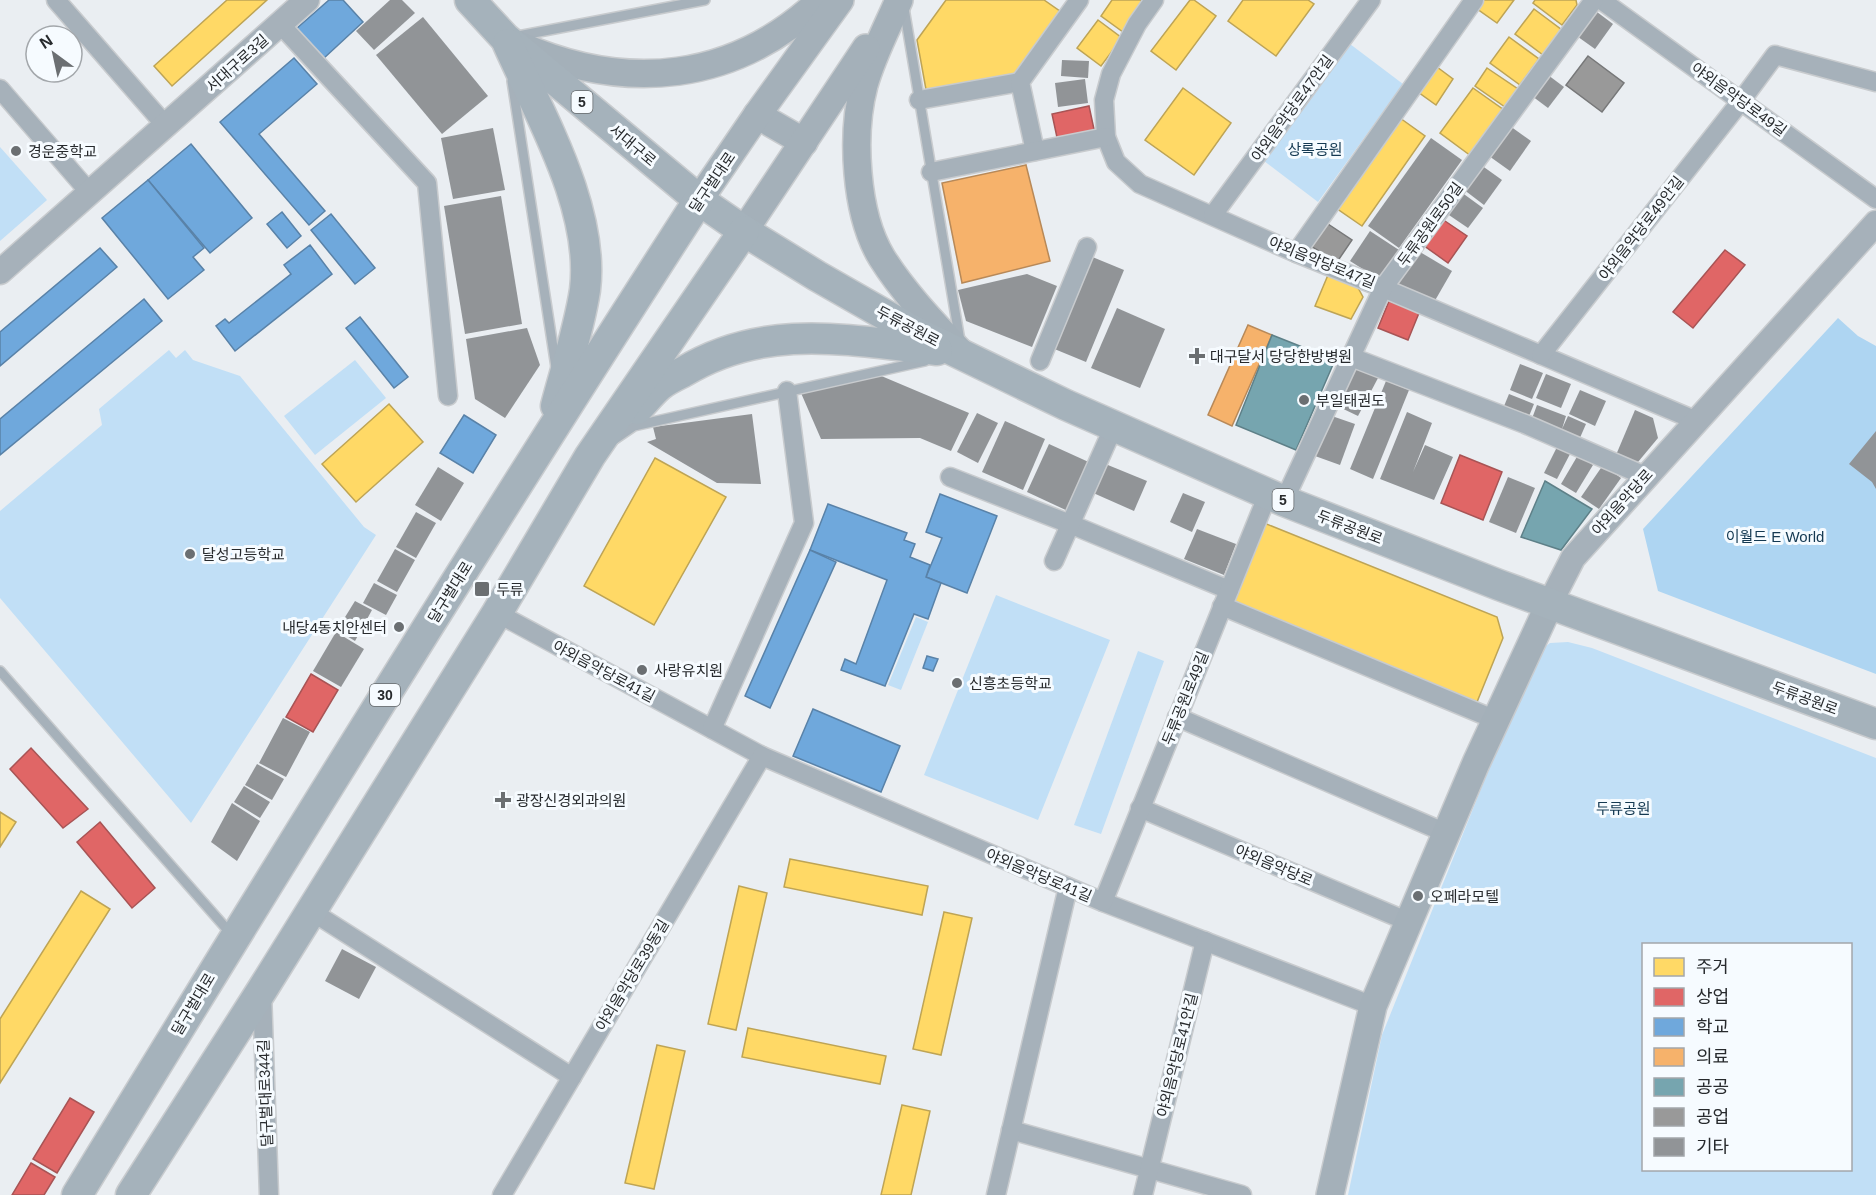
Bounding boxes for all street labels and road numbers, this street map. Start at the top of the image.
street label: 서대구로3길 [203,31,271,95]
street label: 야외음악당로47안길 [1248,52,1336,164]
street label: 야외음악당로49길 [1688,59,1790,139]
road number: 5 [572,91,592,113]
street label: 서대구로 [606,121,660,169]
street label: 달구벌대로 [686,149,738,215]
street label: 야외음악당로49안길 [1595,173,1687,283]
street label: 두류공원로50길 [1394,179,1466,269]
street label: 야외음악당로47길 [1266,233,1378,291]
street label: 두류공원로 [874,302,942,350]
street label: 야외음악당로 [1588,466,1656,538]
road number: 5 [1272,489,1294,511]
street label: 두류공원로 [1315,507,1385,547]
street label: 달구벌대로 [425,558,475,626]
street label: 야외음악당로41길 [550,637,658,705]
street label: 두류공원로49길 [1158,649,1212,747]
street label: 두류공원로 [1770,678,1840,718]
road number: 30 [370,684,400,706]
street label: 야외음악당로 [1233,841,1315,889]
street label: 야외음악당로41길 [984,845,1094,905]
street label: 야외음악당로39동길 [592,916,672,1034]
street label: 달구벌대로 [168,970,218,1038]
street label: 야외음악당로41안길 [1153,991,1201,1119]
street label: 달구벌대로344길 [255,1039,275,1147]

